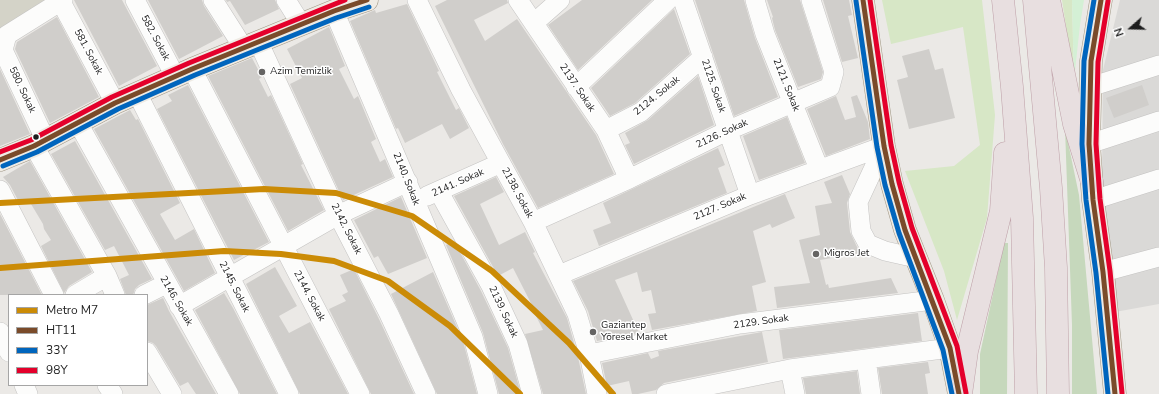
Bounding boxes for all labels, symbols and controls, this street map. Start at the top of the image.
north arrow [1111,8,1151,48]
street label: 582. Sokak [138,13,172,63]
text: N [1111,26,1128,39]
street label: 581. Sokak [71,27,105,77]
street label: 2121. Sokak [770,57,802,113]
street label: 2125. Sokak [698,58,728,114]
street label: 2137. Sokak [556,62,598,114]
street label: 580. Sokak [6,65,38,115]
place label: Azim Temizlik [270,66,332,78]
marker: Azim Temizlik [257,67,267,77]
street label: 2124. Sokak [632,74,682,118]
street label: 2126. Sokak [694,117,750,151]
unlabelled marker [31,132,41,142]
street label: 2140. Sokak [390,151,422,207]
street label: 2141. Sokak [430,166,486,200]
street label: 2138. Sokak [499,166,535,220]
street label: 2127. Sokak [692,191,748,223]
street label: 2142. Sokak [328,201,364,257]
place label: Migros Jet [824,248,869,260]
marker: Migros Jet [811,249,821,259]
street label: 2145. Sokak [216,259,252,315]
street label: 2144. Sokak [291,269,327,323]
street label: 2146. Sokak [157,274,195,328]
street label: 2139. Sokak [486,284,520,340]
legend [8,294,148,386]
text: Metro M7 [46,302,98,318]
street label: 2129. Sokak [733,312,789,332]
place label: Gaziantep Yöresel Market [601,320,667,344]
text: HT11 [46,322,77,338]
marker: Gaziantep Yöresel Market [588,327,598,337]
text: 33Y [46,342,68,358]
text: 98Y [46,362,68,378]

